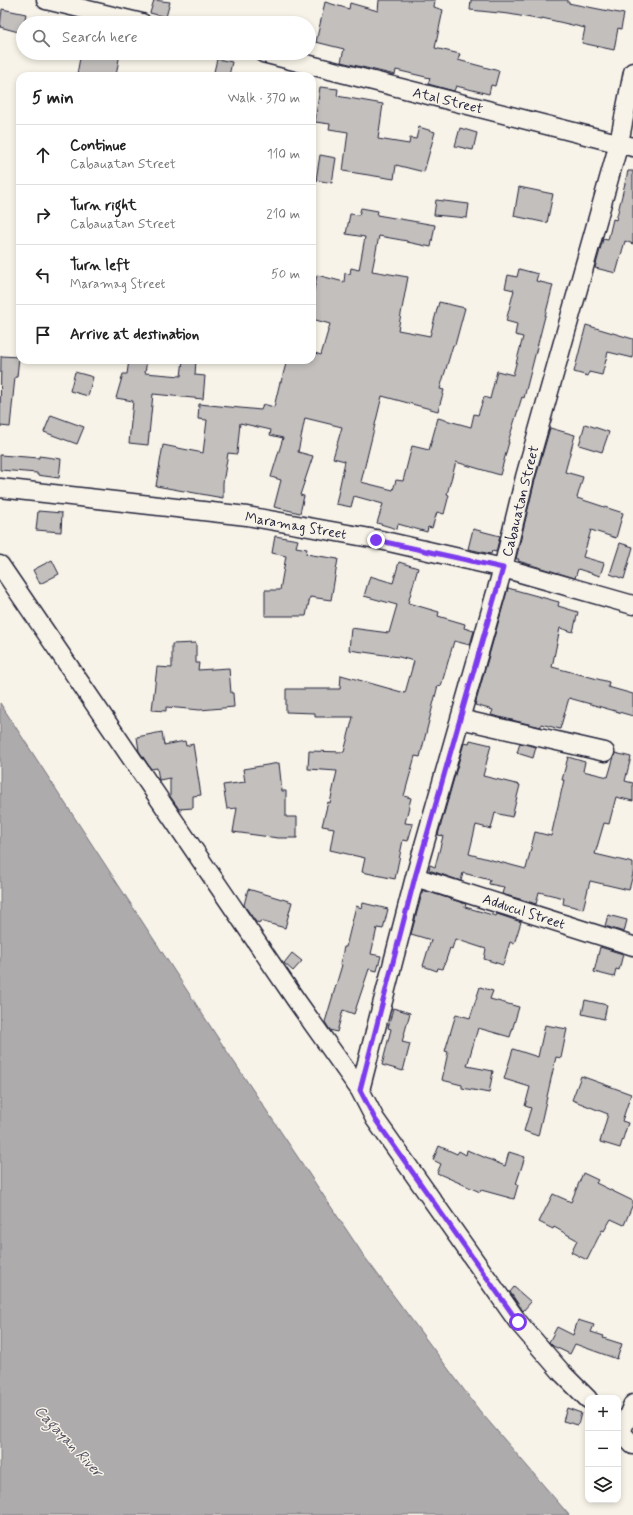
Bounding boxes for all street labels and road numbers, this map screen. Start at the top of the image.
street label: Atal Street [411,84,485,118]
street label: Cabauatan Street [498,443,544,559]
street label: Maramag Street [244,508,348,544]
street label: Adducul Street [480,890,567,934]

